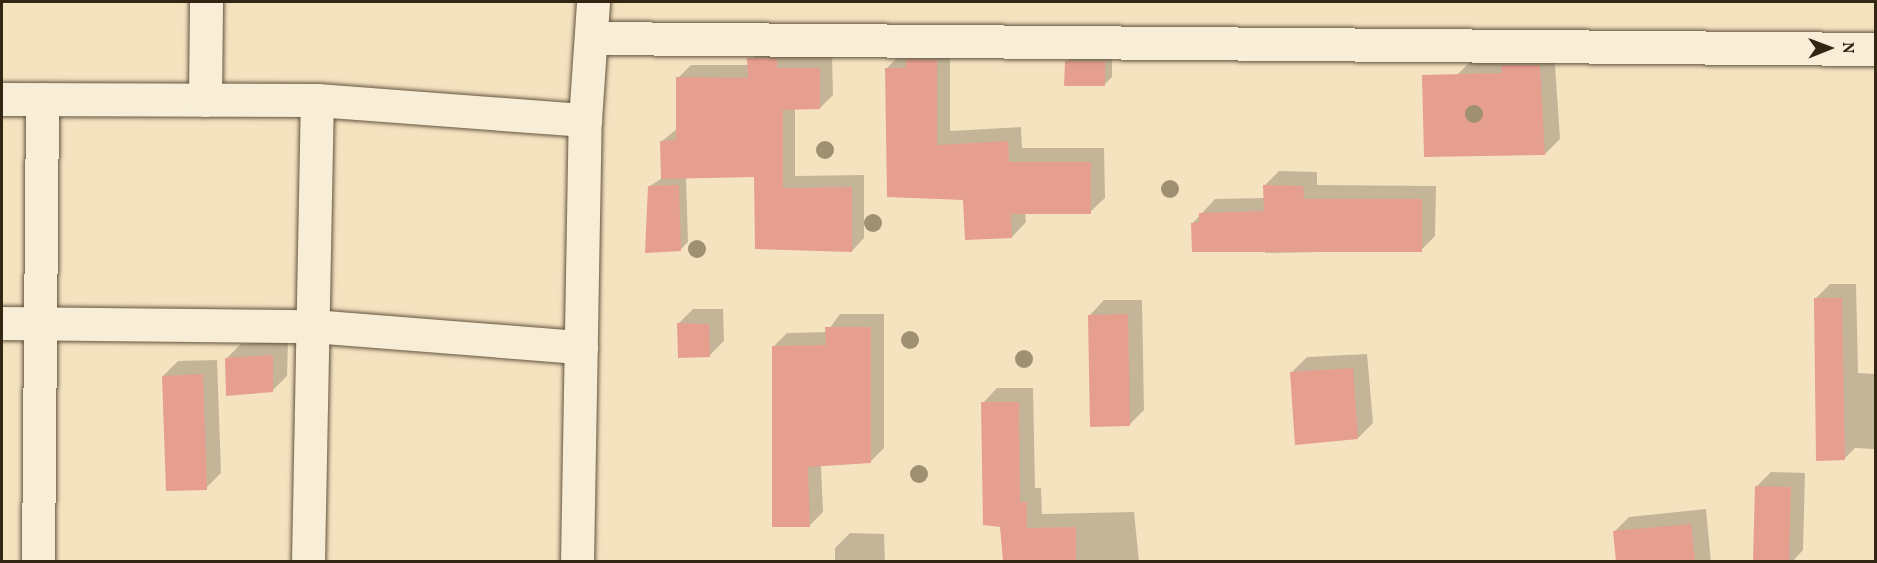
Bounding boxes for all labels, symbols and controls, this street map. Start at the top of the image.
north arrow [1799,18,1859,78]
text: N [1836,42,1858,54]

